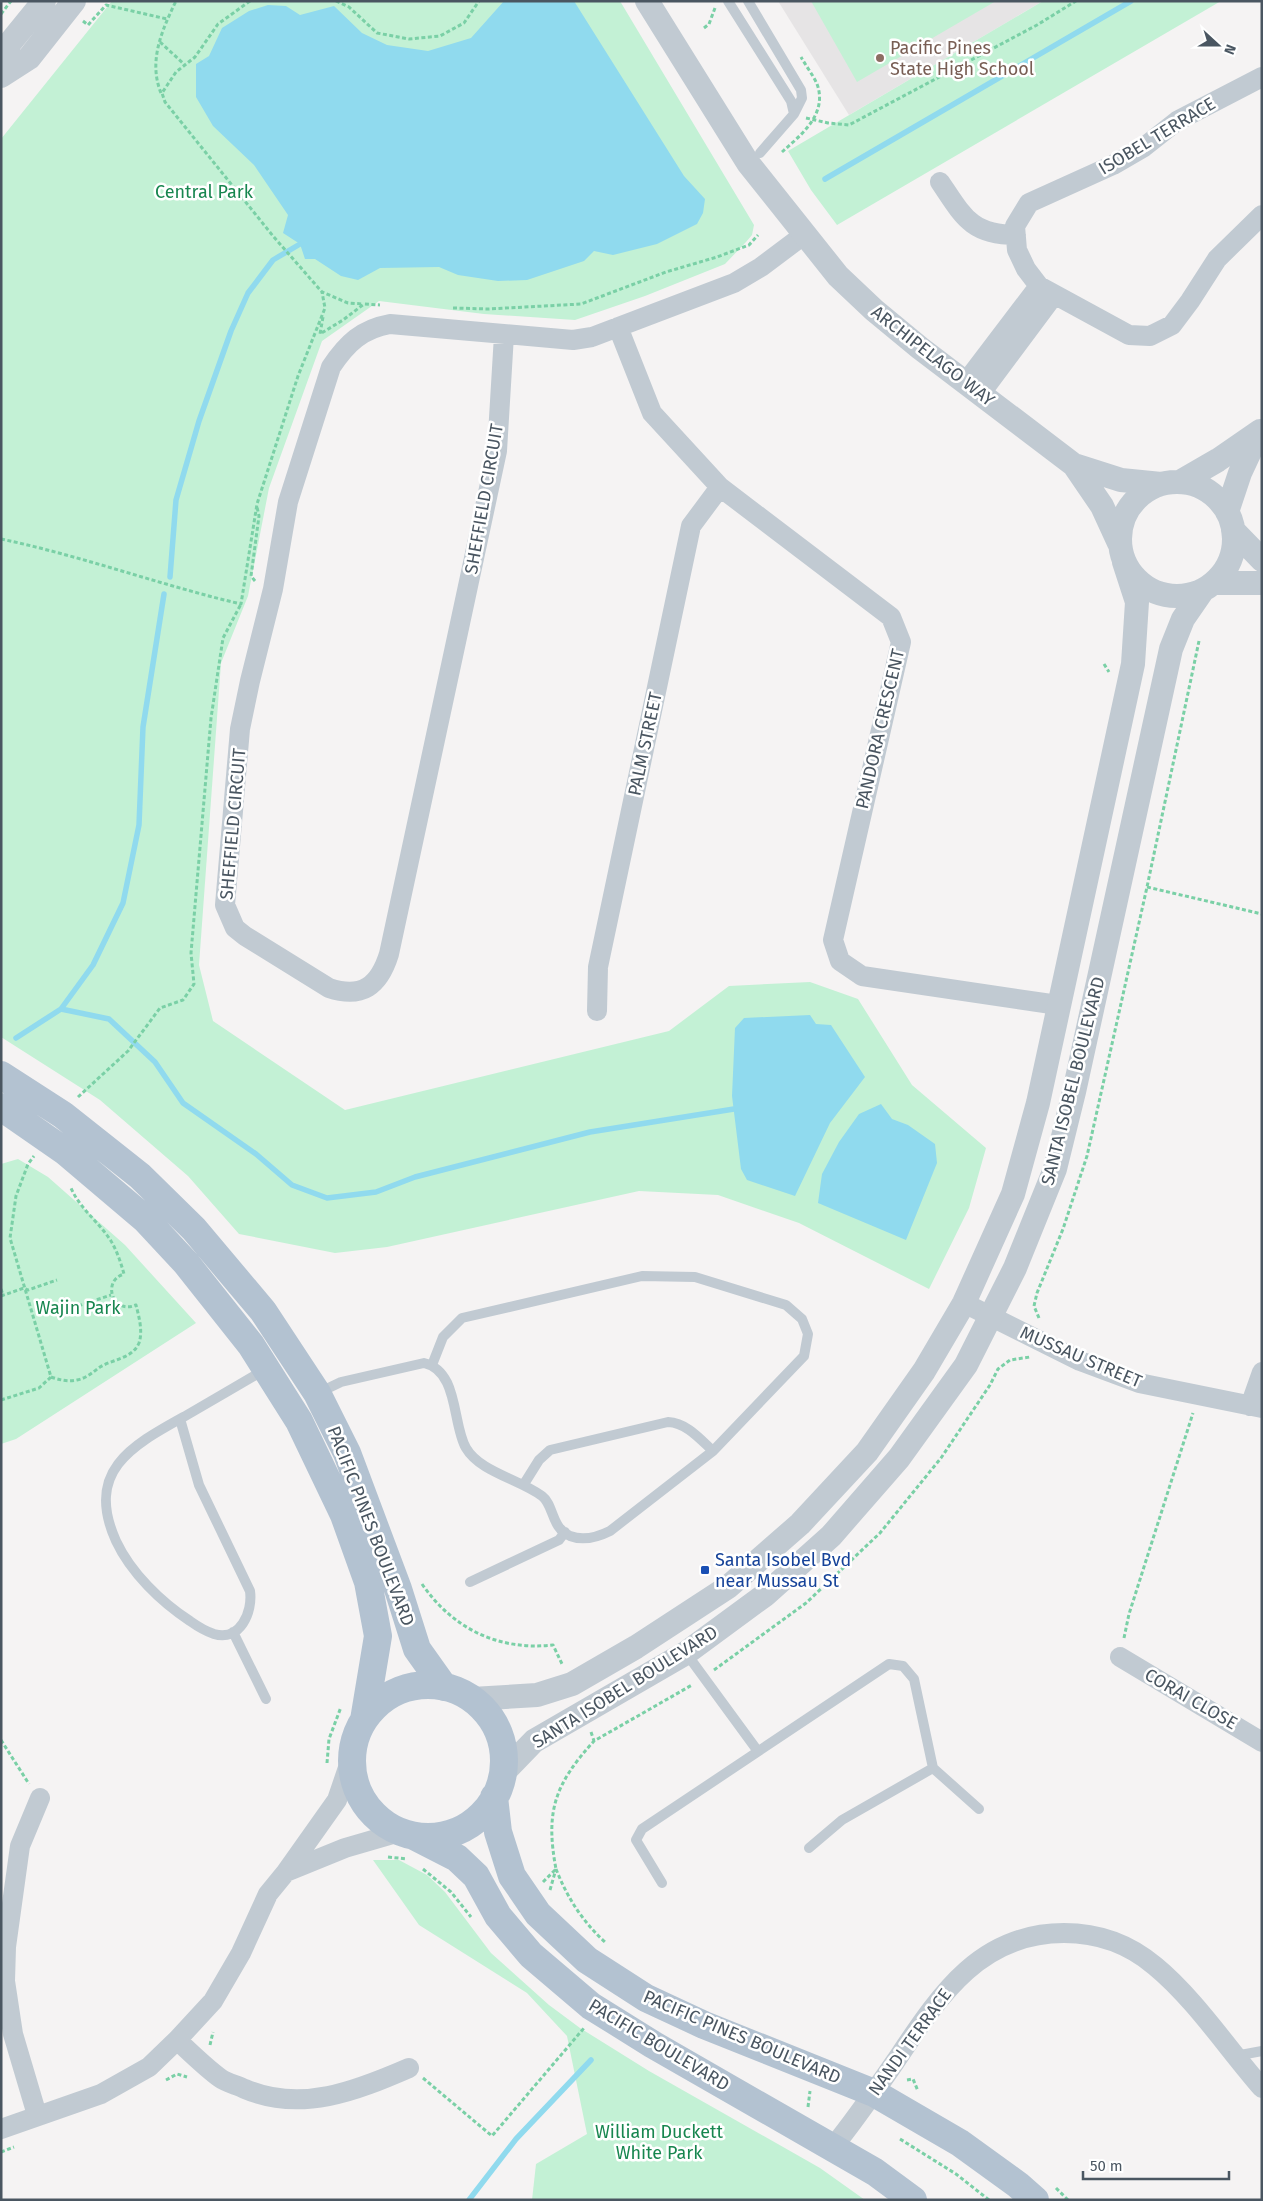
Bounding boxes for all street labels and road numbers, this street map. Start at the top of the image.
street label: ISOBEL TERRACE [1095,92,1219,180]
street label: ARCHIPELAGO WAY [867,301,999,411]
street label: SHEFFIELD CIRCUIT [460,421,508,576]
street label: PANDORA CRESCENT [851,646,909,811]
street label: PALM STREET [623,689,667,798]
street label: SHEFFIELD CIRCUIT [215,747,251,901]
street label: SANTA ISOBEL BOULEVARD [1036,974,1110,1188]
street label: MUSSAU STREET [1017,1321,1146,1393]
street label: PACIFIC PINES BOULEVARD [323,1423,419,1629]
street label: SANTA ISOBEL BOULEVARD [528,1621,722,1753]
street label: CORAI CLOSE [1141,1664,1241,1734]
street label: NANDI TERRACE [864,1984,956,2100]
street label: PACIFIC PINES BOULEVARD [640,1985,844,2089]
street label: PACIFIC BOULEVARD [585,1994,733,2096]

